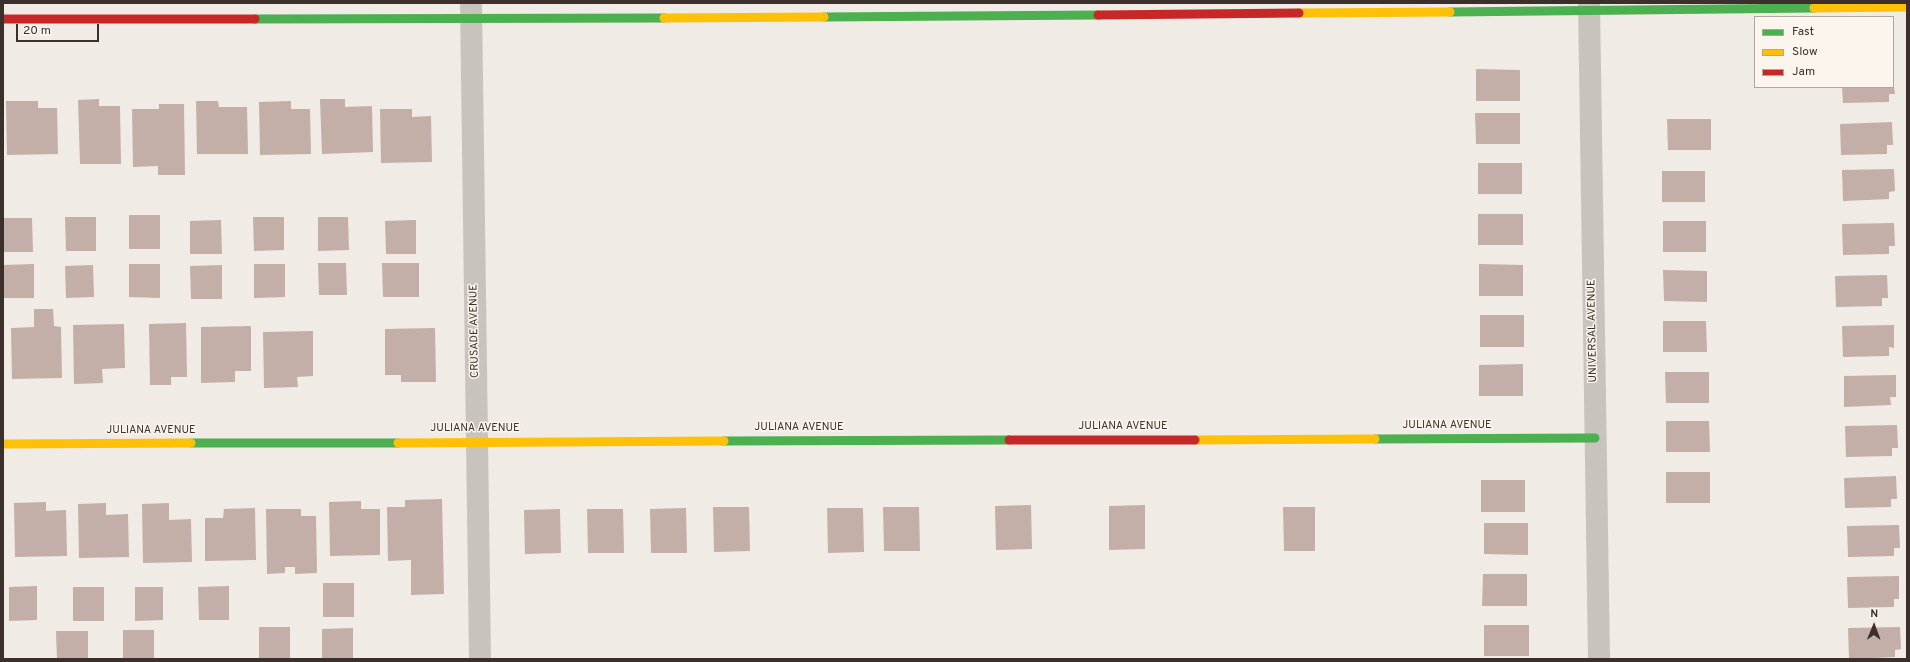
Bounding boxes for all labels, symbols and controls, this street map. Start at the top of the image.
scale bar [18,16,101,42]
legend [1754,16,1894,88]
text: 20 m [23,23,51,39]
text: Fast [1792,24,1814,40]
text: Slow [1792,44,1818,60]
text: Jam [1792,64,1815,80]
street label: UNIVERSAL AVENUE [1586,279,1600,383]
street label: CRUSADE AVENUE [468,284,482,378]
street label: JULIANA AVENUE [1402,419,1492,433]
street label: JULIANA AVENUE [1078,420,1168,434]
street label: JULIANA AVENUE [754,421,844,435]
street label: JULIANA AVENUE [430,422,520,436]
street label: JULIANA AVENUE [106,424,196,438]
north arrow [1854,606,1894,646]
text: N [1870,607,1878,621]

